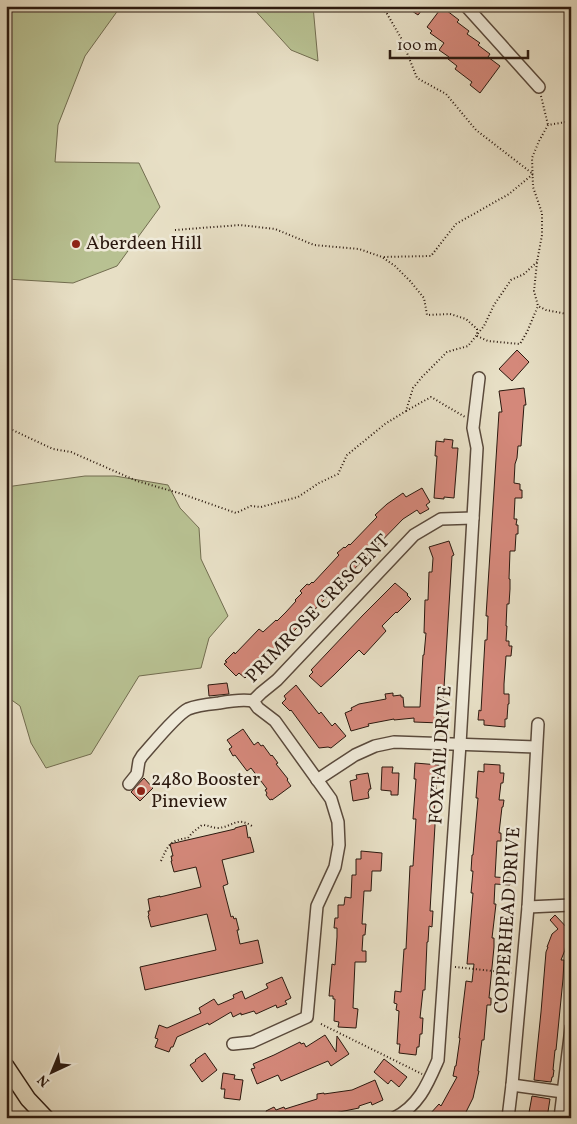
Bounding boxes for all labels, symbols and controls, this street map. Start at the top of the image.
scale bar [390,28,527,60]
text: 100 m [397,36,437,57]
place label: Aberdeen Hill [86,231,202,257]
marker: Aberdeen Hill [70,238,82,250]
street label: PRIMROSE CRESCENT [240,529,396,689]
street label: FOXTAIL DRIVE [423,685,459,825]
place label: 2480 Booster Pineview [151,767,260,815]
marker: 2480 Booster Pineview [135,785,147,797]
street label: COPPERHEAD DRIVE [489,826,527,1014]
north arrow [28,1046,78,1096]
text: N [34,1070,54,1091]

